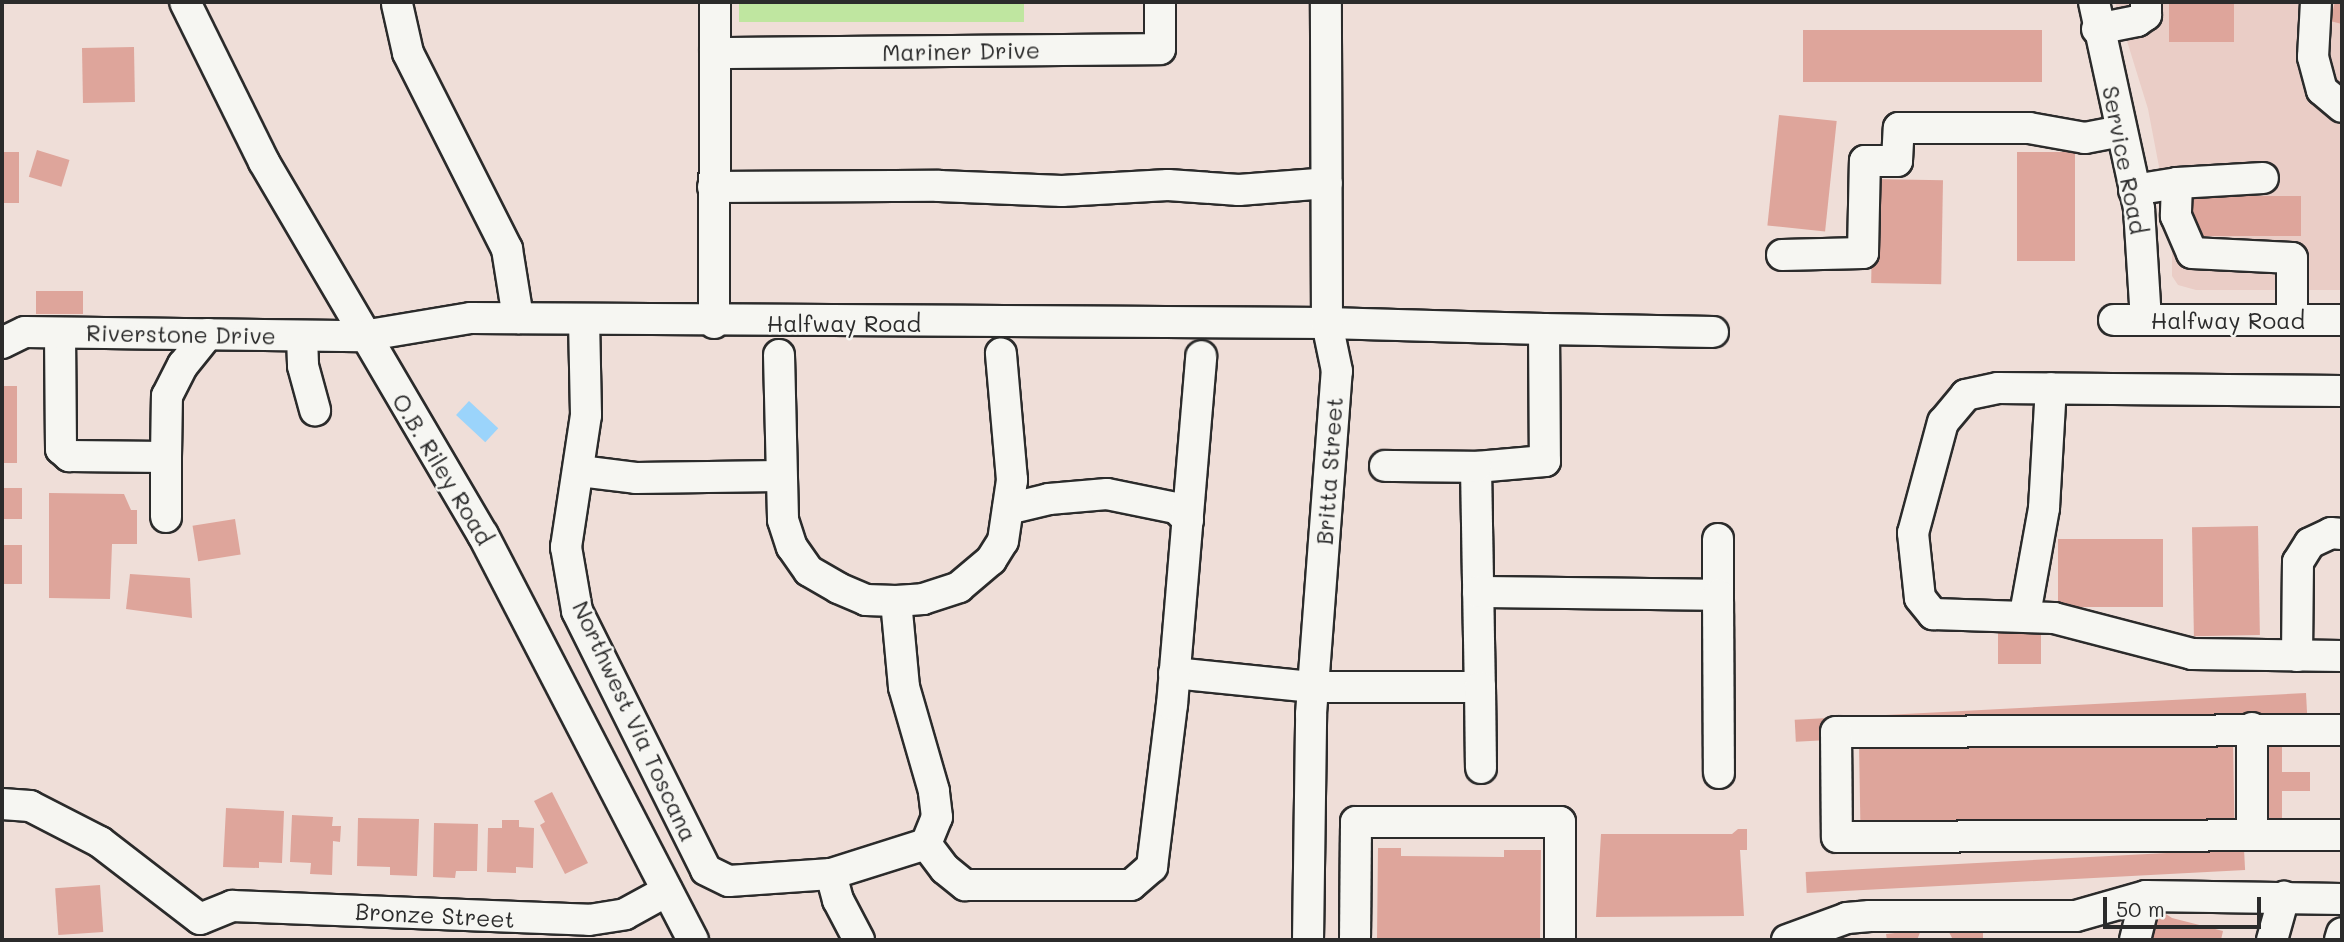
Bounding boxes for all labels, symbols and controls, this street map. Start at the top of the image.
street label: Mariner Drive [882,36,1040,66]
street label: Service Road [2097,84,2153,236]
street label: Halfway Road [2151,306,2305,334]
street label: Halfway Road [767,309,921,337]
street label: Riverstone Drive [86,319,276,349]
street label: O.B. Riley Road [387,388,499,550]
street label: Britta Street [1310,396,1348,546]
street label: Northwest Via Toscana [567,596,703,846]
scale bar [2106,883,2264,927]
text: 50 m [2116,895,2165,922]
street label: Bronze Street [354,897,516,933]

